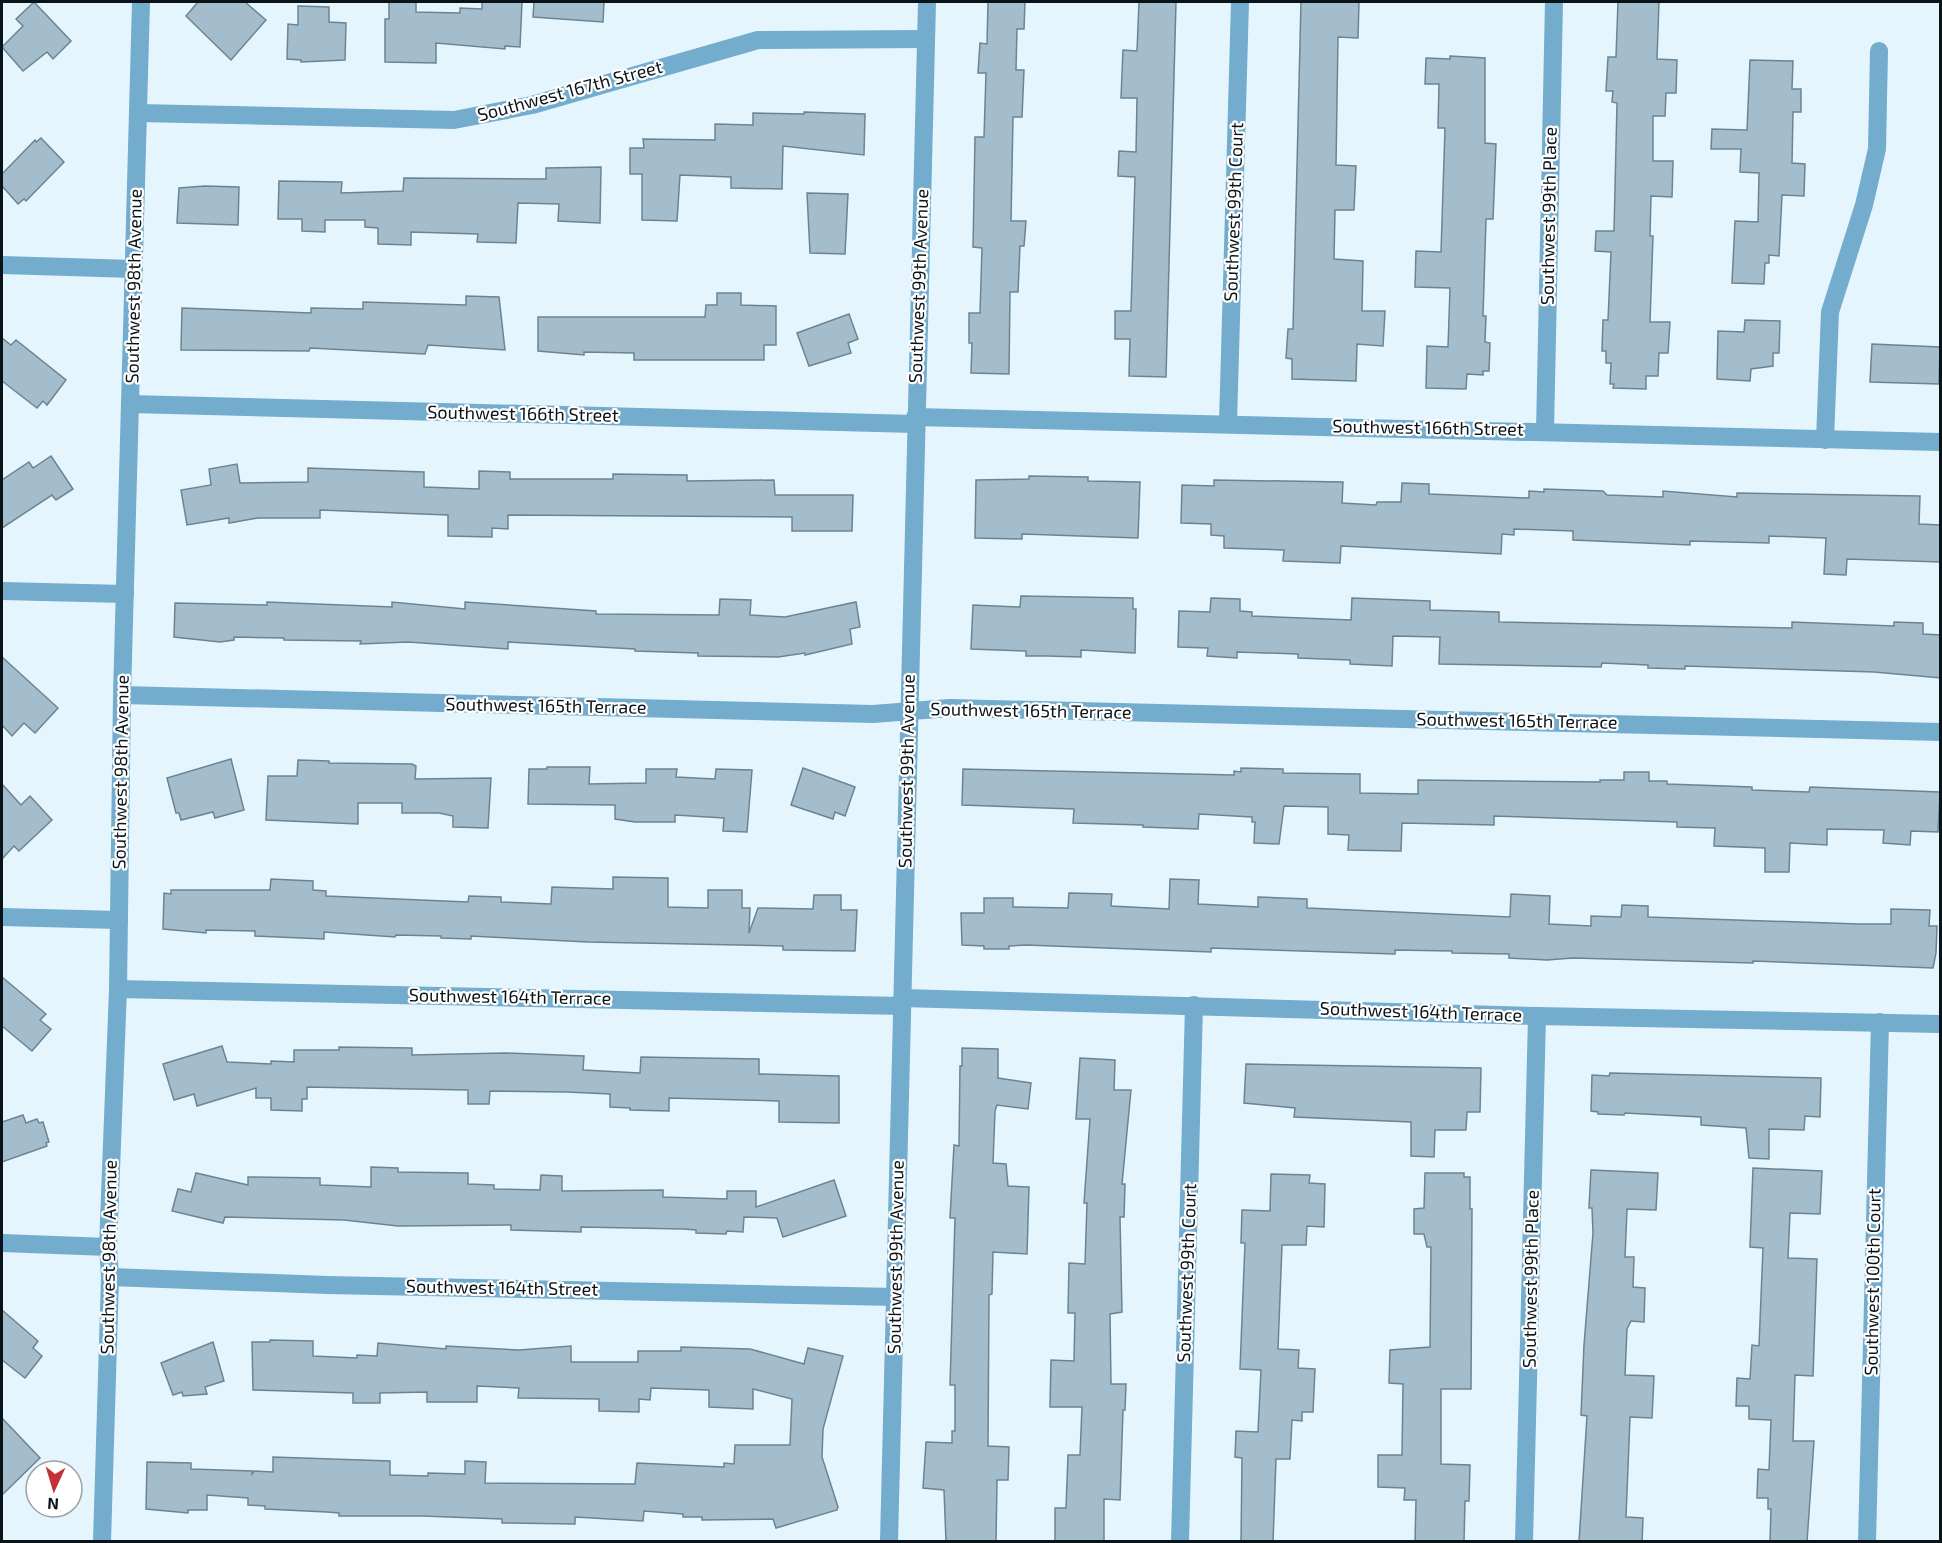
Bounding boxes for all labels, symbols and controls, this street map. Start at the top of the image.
street label: Southwest 167th Street [475,55,665,125]
street label: Southwest 99th Court [1219,122,1247,302]
street label: Southwest 99th Place [1535,127,1561,305]
street label: Southwest 98th Avenue [120,188,146,384]
street label: Southwest 99th Avenue [904,189,932,383]
street label: Southwest 166th Street [427,400,619,426]
street label: Southwest 166th Street [1332,414,1524,440]
street label: Southwest 98th Avenue [107,674,133,870]
street label: Southwest 99th Avenue [893,674,919,868]
street label: Southwest 165th Terrace [445,692,647,718]
street label: Southwest 165th Terrace [930,697,1132,723]
street label: Southwest 165th Terrace [1416,707,1618,733]
street label: Southwest 164th Terrace [409,983,611,1009]
street label: Southwest 164th Terrace [1319,996,1523,1026]
street label: Southwest 98th Avenue [95,1159,121,1355]
street label: Southwest 99th Avenue [882,1160,908,1354]
street label: Southwest 99th Court [1172,1183,1200,1363]
street label: Southwest 100th Court [1859,1188,1885,1376]
street label: Southwest 99th Place [1517,1190,1543,1368]
street label: Southwest 164th Street [406,1274,598,1300]
north arrow [24,1459,84,1519]
text: N [46,1495,59,1514]

